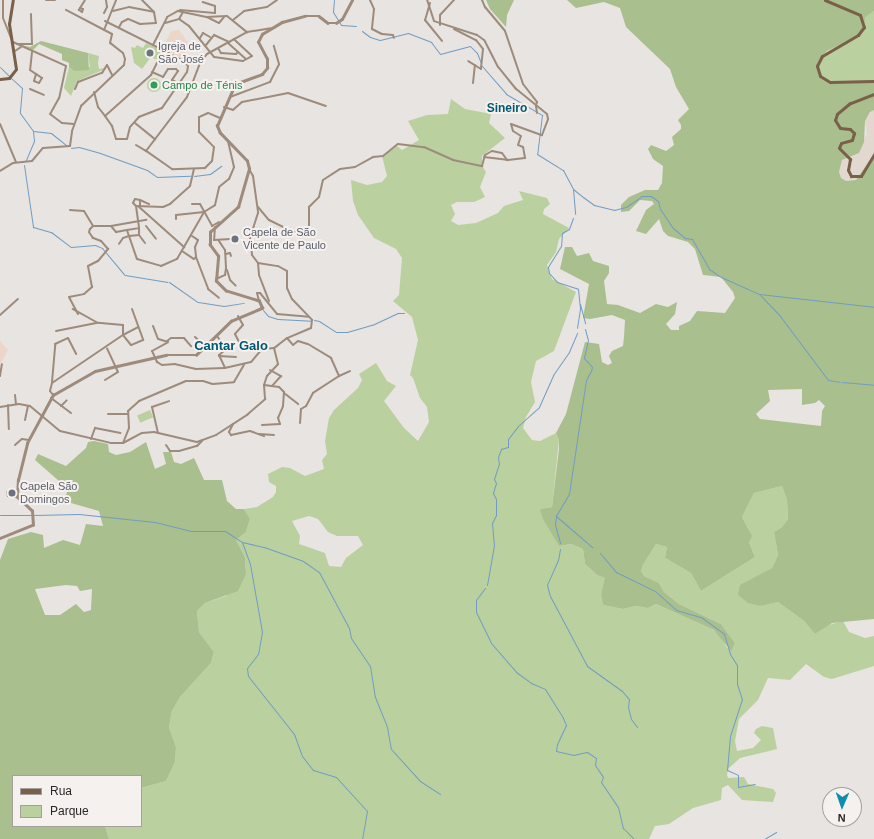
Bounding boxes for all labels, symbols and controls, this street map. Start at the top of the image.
place label: Igreja de São José [158,40,204,66]
marker: Igreja de São José [145,48,155,58]
place label: Campo de Ténis [162,78,243,92]
marker: Campo de Ténis [149,80,159,90]
district label: Sineiro [487,102,527,116]
place label: Capela de São Vicente de Paulo [243,226,326,252]
marker: Capela de São Vicente de Paulo [230,234,240,244]
district label: Cantar Galo [194,338,268,354]
place label: Capela São Domingos [20,480,77,506]
marker: Capela São Domingos [7,488,17,498]
legend [12,775,142,827]
text: Rua [50,784,72,798]
north arrow [822,787,862,827]
text: Parque [50,804,89,818]
text: N [837,812,846,824]

